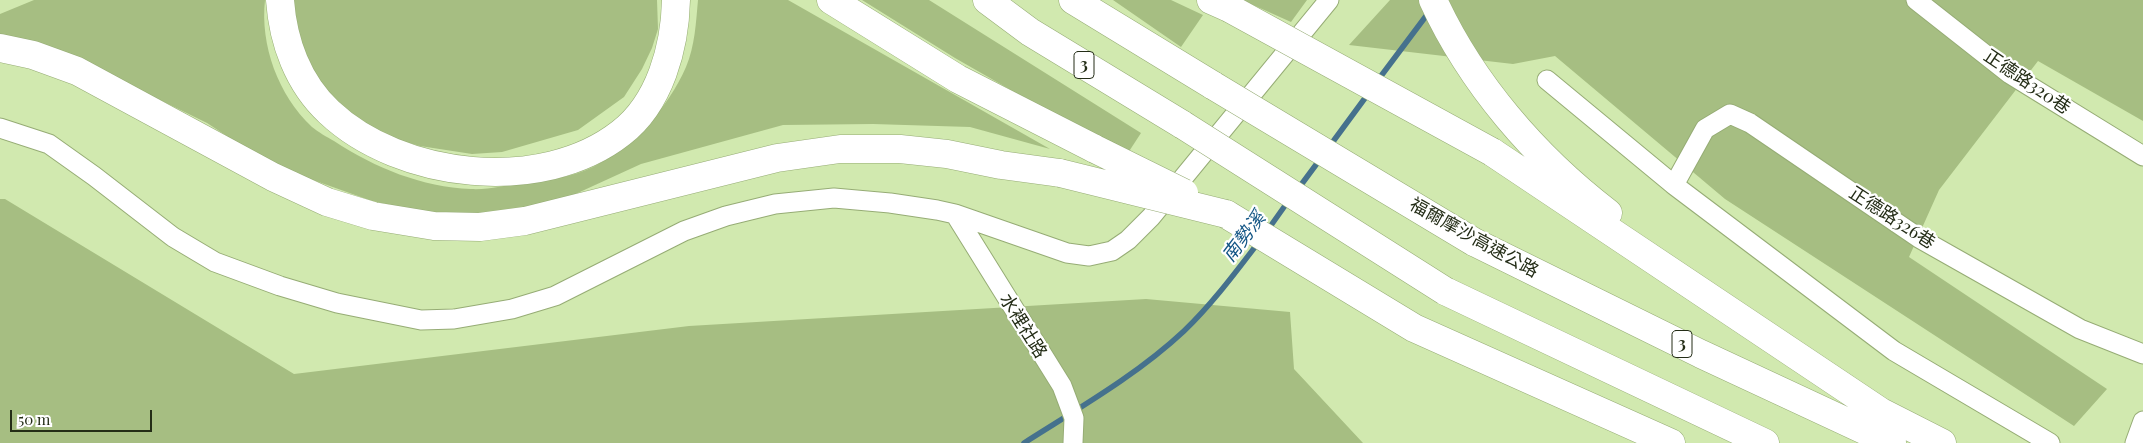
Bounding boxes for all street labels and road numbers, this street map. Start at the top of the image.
street label: 正德路320巷 [1980,45,2074,119]
road number: 3 [1074,52,1094,78]
street label: 正德路326巷 [1845,182,1939,254]
street label: 福爾摩沙高速公路 [1406,194,1542,282]
street label: 水裡社路 [995,290,1051,362]
road number: 3 [1672,330,1692,358]

